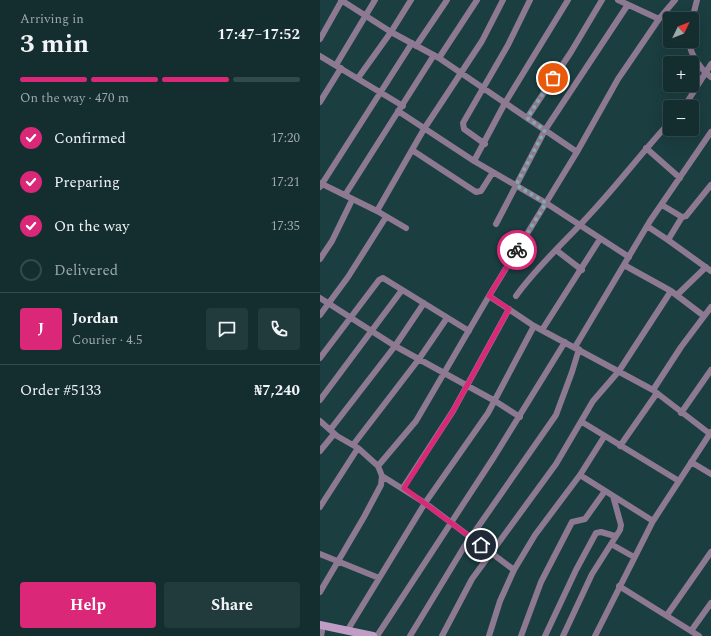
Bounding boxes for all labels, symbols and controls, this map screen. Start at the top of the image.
text: Arriving in [20,9,84,29]
north arrow [663,12,699,48]
map controls [663,12,699,136]
text: 17:47–17:52 [217,23,300,46]
text: 3 min [20,24,89,64]
button: + [663,56,699,92]
pin [536,61,570,95]
icon: bag [542,67,564,89]
text: On the way · 470 m [20,88,129,108]
button: − [663,100,699,136]
icon: check [20,127,42,149]
text: Confirmed [54,127,126,150]
text: 17:20 [271,128,300,148]
icon: check [20,171,42,193]
text: Preparing [54,171,120,194]
text: 17:21 [271,172,300,192]
icon: check [20,215,42,237]
text: On the way [54,215,129,238]
text: 17:35 [271,216,300,236]
courier [497,230,537,270]
icon: bike [506,239,528,261]
text: Delivered [54,259,118,282]
text: Jordan [72,307,119,330]
button: chat [206,308,248,350]
button: phone [258,308,300,350]
text: J [38,317,44,340]
text: Courier · 4.5 [72,330,142,350]
text: Order #5133 [20,379,101,402]
text: ₦7,240 [254,379,300,402]
pin [464,528,498,562]
icon: home [470,534,492,556]
button: Help [20,582,156,628]
button: Share [164,582,300,628]

